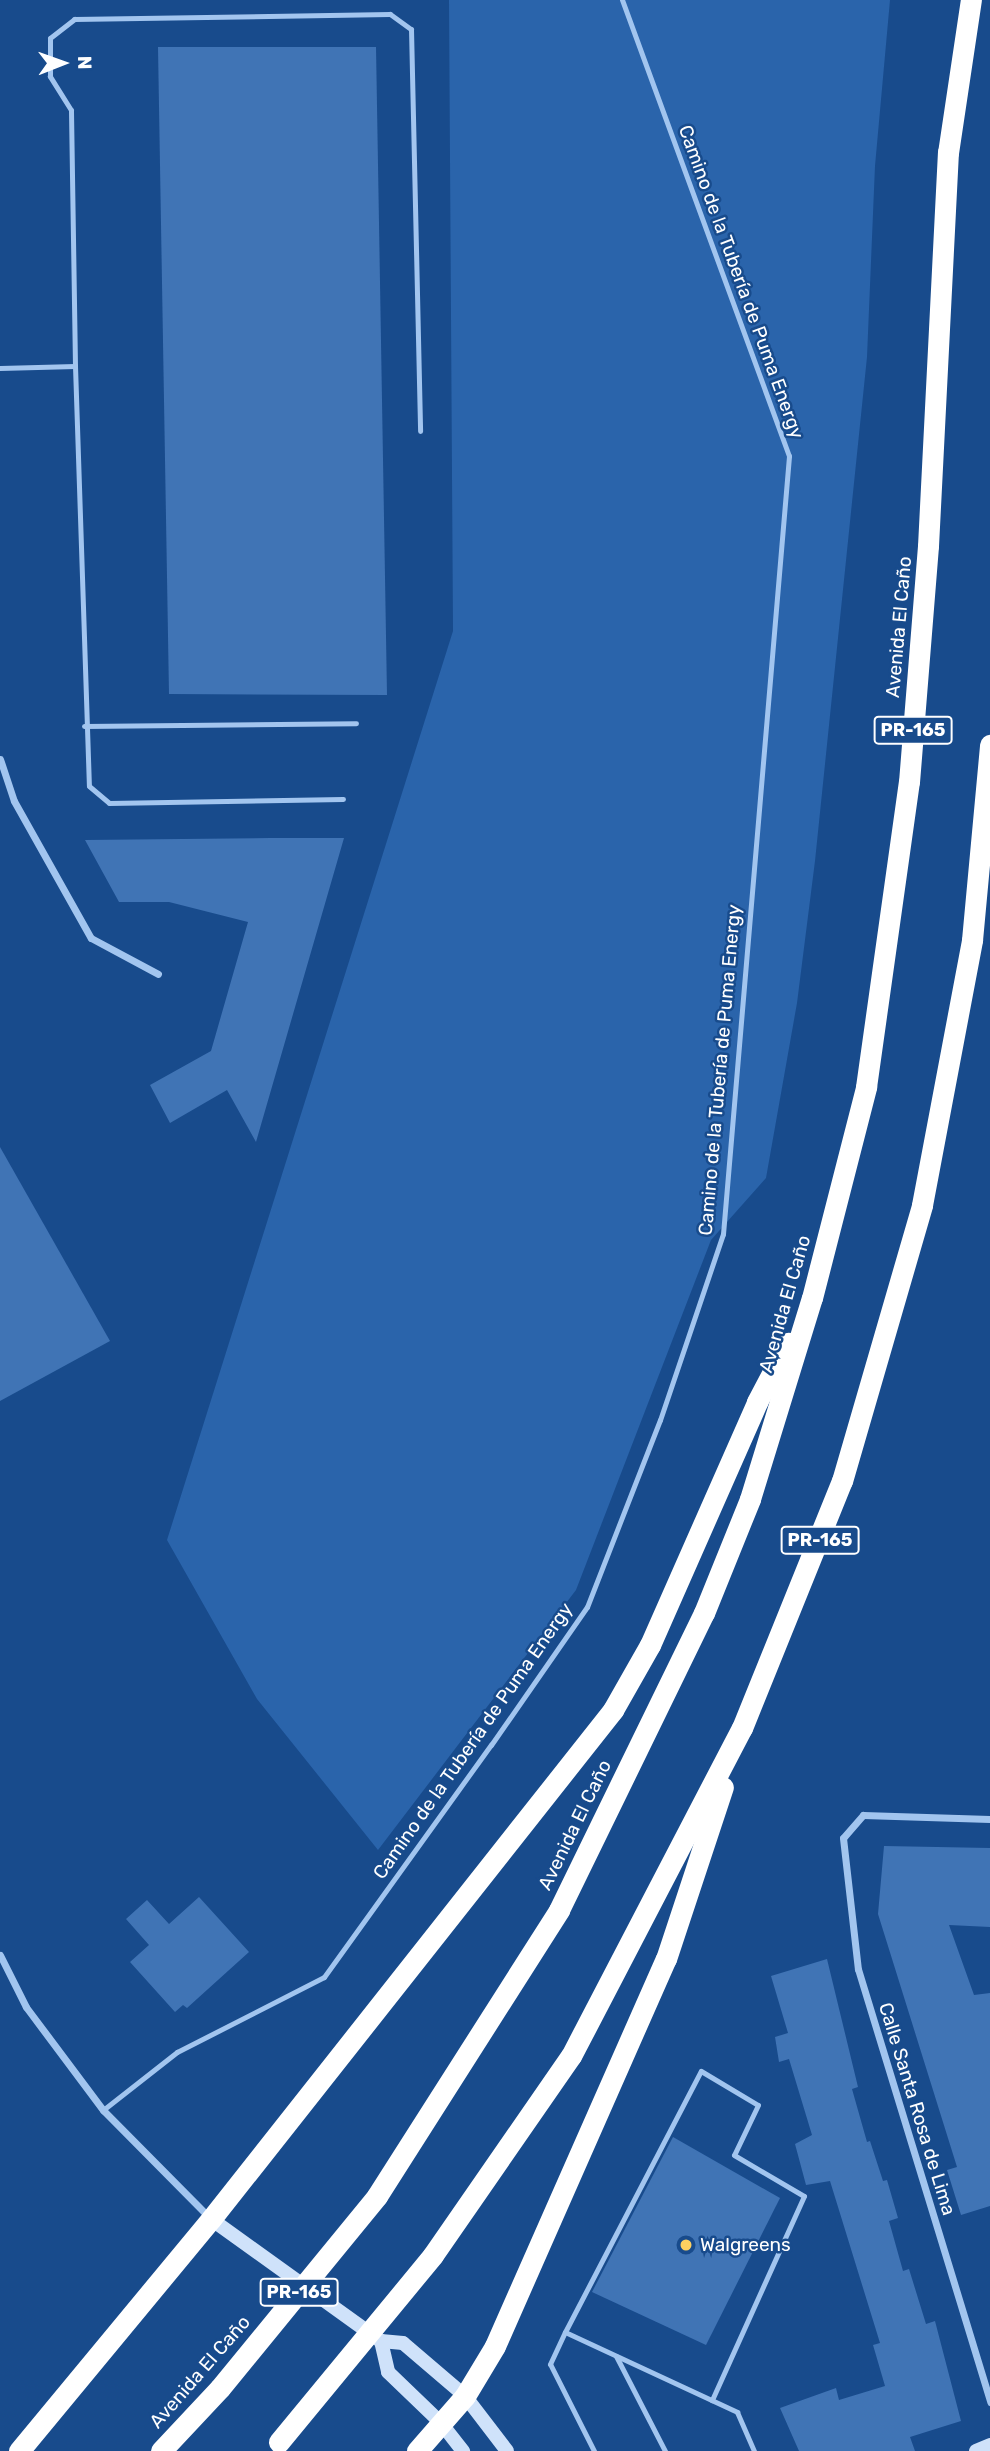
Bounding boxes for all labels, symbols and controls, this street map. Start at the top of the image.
north arrow [28,28,98,98]
text: N [73,56,96,70]
street label: Camino de la Tubería de Puma Energy [673,122,809,442]
street label: Avenida El Caño [881,555,917,699]
road number: PR-165 [873,716,953,744]
street label: Camino de la Tubería de Puma Energy [694,903,746,1237]
street label: Avenida El Caño [754,1233,816,1375]
road number: PR-165 [780,1526,860,1554]
street label: Camino de la Tubería de Puma Energy [368,1598,578,1884]
street label: Avenida El Caño [534,1756,616,1894]
street label: Calle Santa Rosa de Lima [874,2000,960,2218]
place label: Walgreens [700,2234,791,2256]
marker: Walgreens [678,2237,694,2253]
road number: PR-165 [259,2278,339,2306]
street label: Avenida El Caño [145,2311,255,2433]

